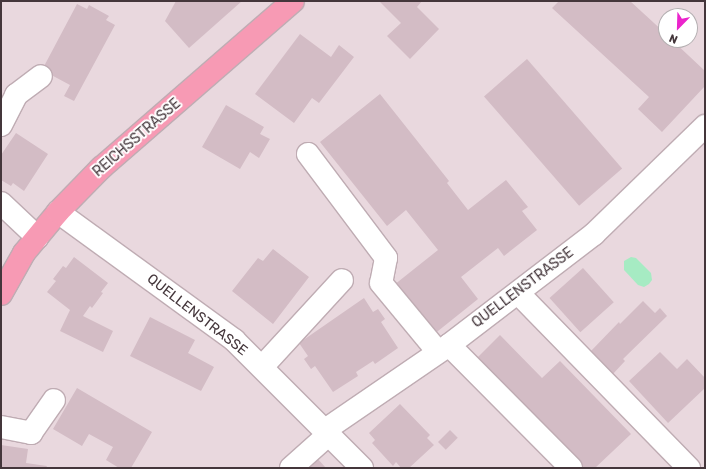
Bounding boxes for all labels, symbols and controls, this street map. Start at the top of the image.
north arrow [658,8,698,48]
text: N [667,31,680,46]
street label: REICHSSTRASSE [90,95,184,181]
street label: QUELLENSTRASSE [469,244,577,332]
street label: QUELLENSTRASSE [143,271,251,359]

